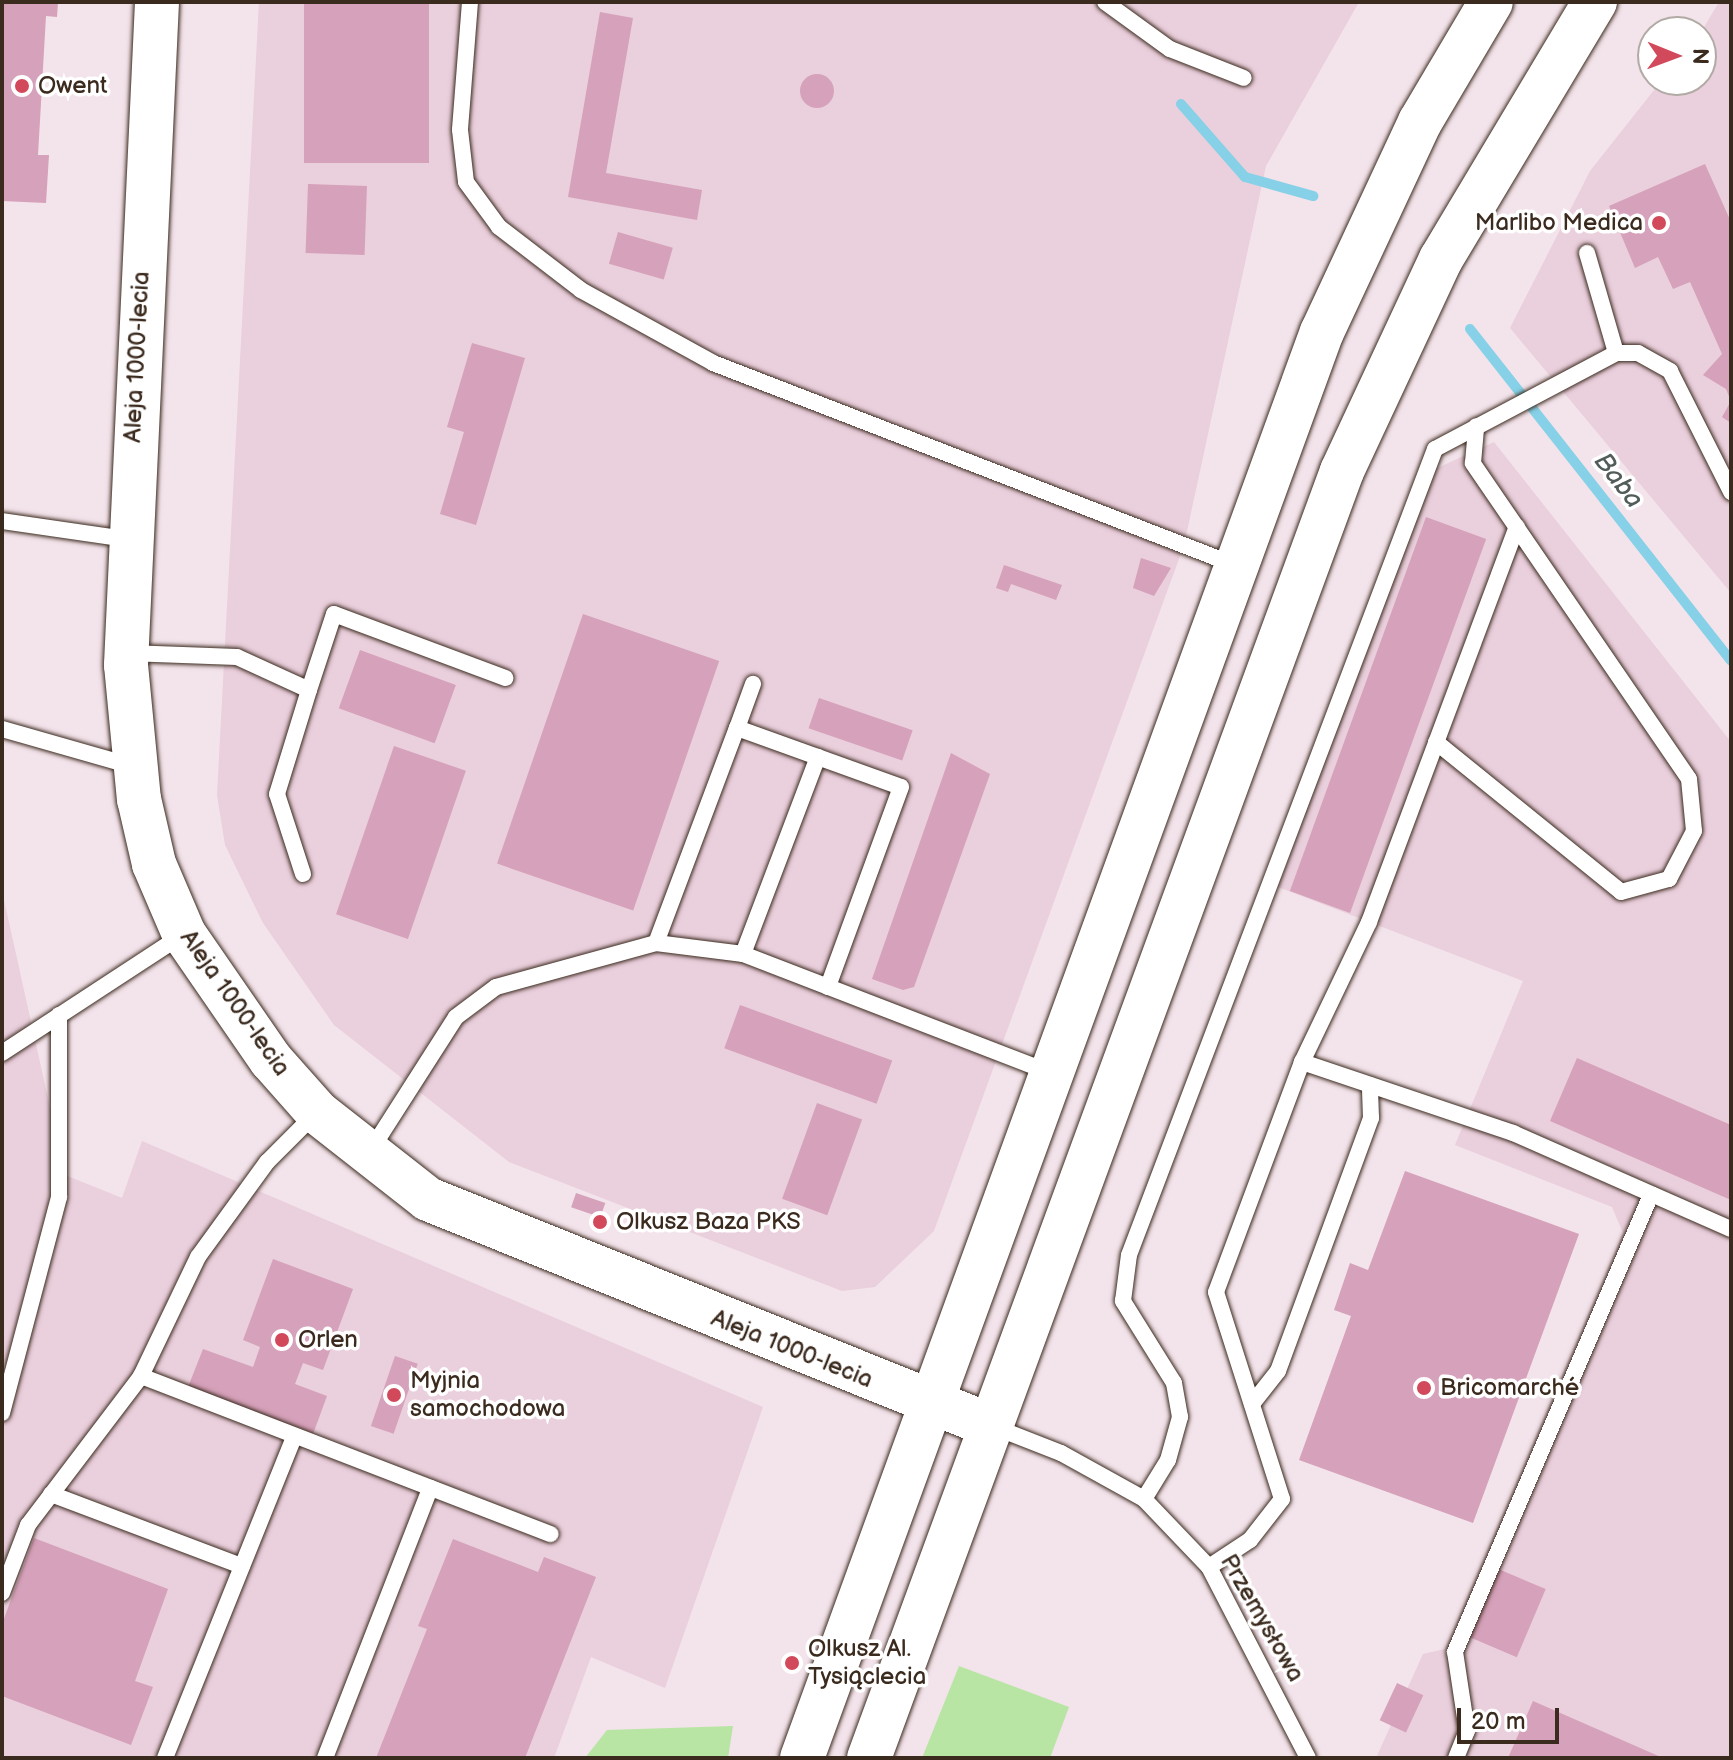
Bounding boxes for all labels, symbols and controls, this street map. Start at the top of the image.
north arrow [1637,16,1717,96]
text: N [1686,48,1713,65]
place label: Owent [38,72,107,100]
marker: Owent [13,77,31,95]
place label: Marlibo Medica [1475,209,1643,237]
marker: Marlibo Medica [1650,214,1668,232]
street label: Aleja 1000-lecia [118,271,156,443]
water label: Baba [1587,447,1649,515]
street label: Aleja 1000-lecia [174,924,296,1082]
place label: Olkusz Baza PKS [616,1208,801,1236]
marker: Olkusz Baza PKS [591,1213,609,1231]
street label: Aleja 1000-lecia [707,1303,877,1395]
place label: Orlen [298,1326,358,1354]
marker: Orlen [273,1331,291,1349]
place label: Myjnia samochodowa [410,1367,565,1423]
place label: Bricomarché [1440,1374,1579,1402]
marker: Bricomarché [1415,1379,1433,1397]
marker: Myjnia samochodowa [385,1386,403,1404]
street label: Przemysłowa [1214,1549,1310,1687]
place label: Olkusz Al. Tysiąclecia [808,1635,926,1691]
marker: Olkusz Al. Tysiąclecia [783,1654,801,1672]
scale bar [1461,1692,1563,1742]
text: 20 m [1471,1707,1526,1736]

